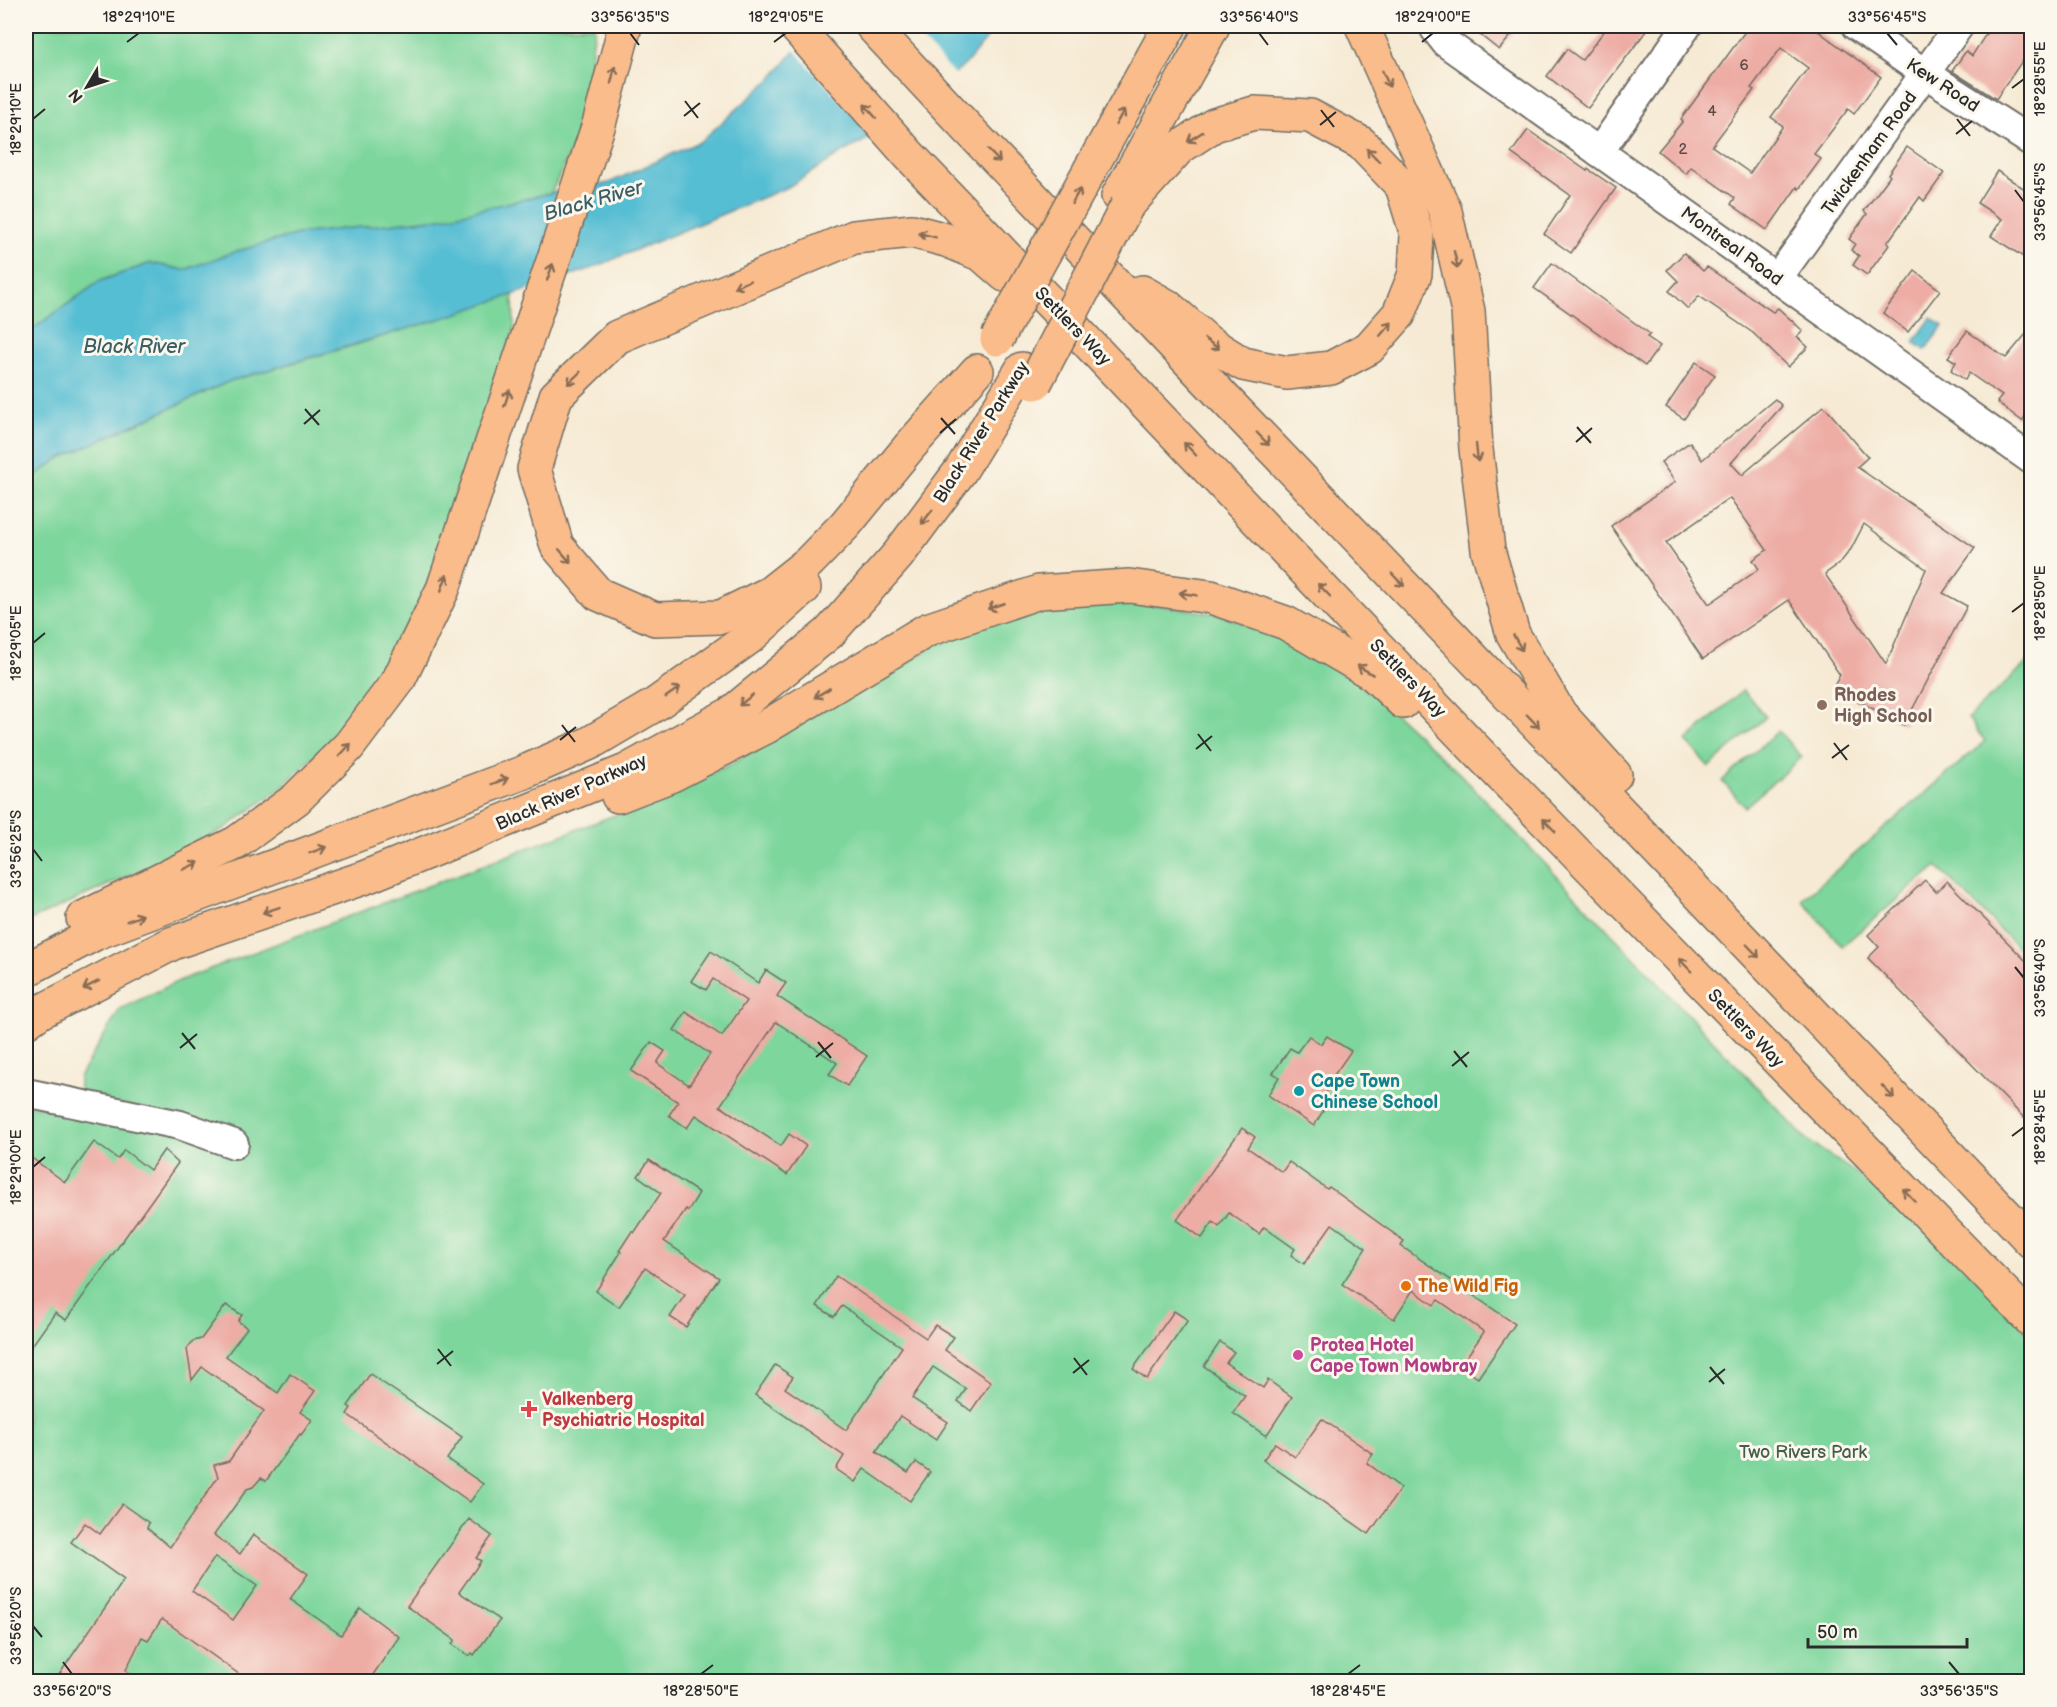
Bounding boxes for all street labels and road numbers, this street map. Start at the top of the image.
street label: Kew Road [1902,54,1983,117]
street label: Twickenham Road [1817,87,1921,219]
street label: Montreal Road [1677,202,1787,290]
street label: Settlers Way [1030,283,1116,370]
street label: Black River Parkway [929,357,1034,507]
street label: Settlers Way [1365,635,1451,722]
street label: Black River Parkway [493,749,651,835]
street label: Settlers Way [1703,985,1789,1072]

